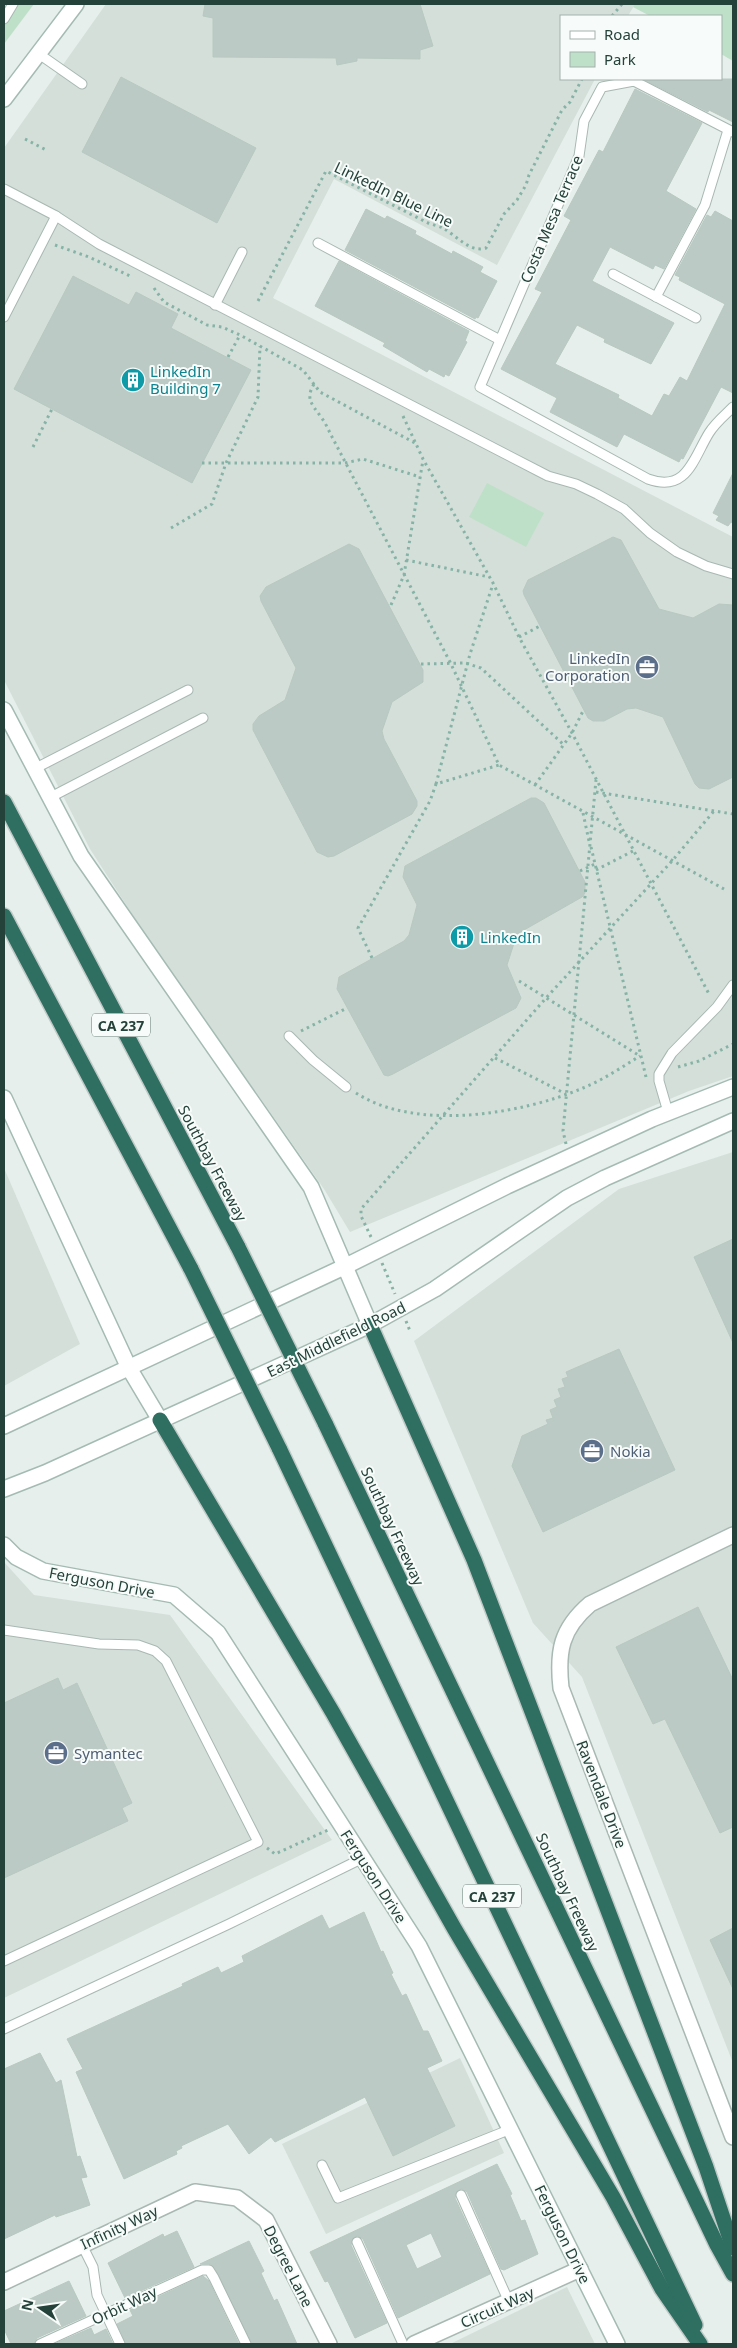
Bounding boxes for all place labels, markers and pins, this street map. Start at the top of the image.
place label: LinkedIn Building 7 [150,361,221,398]
building icon: LinkedIn Building 7 [120,367,146,393]
place label: LinkedIn Corporation [545,648,630,685]
office icon: LinkedIn Corporation [634,654,660,680]
building icon: LinkedIn [449,924,475,950]
place label: LinkedIn [480,927,541,947]
office icon: Nokia [579,1438,605,1464]
place label: Nokia [610,1441,651,1461]
office icon: Symantec [43,1740,69,1766]
place label: Symantec [74,1743,143,1763]

